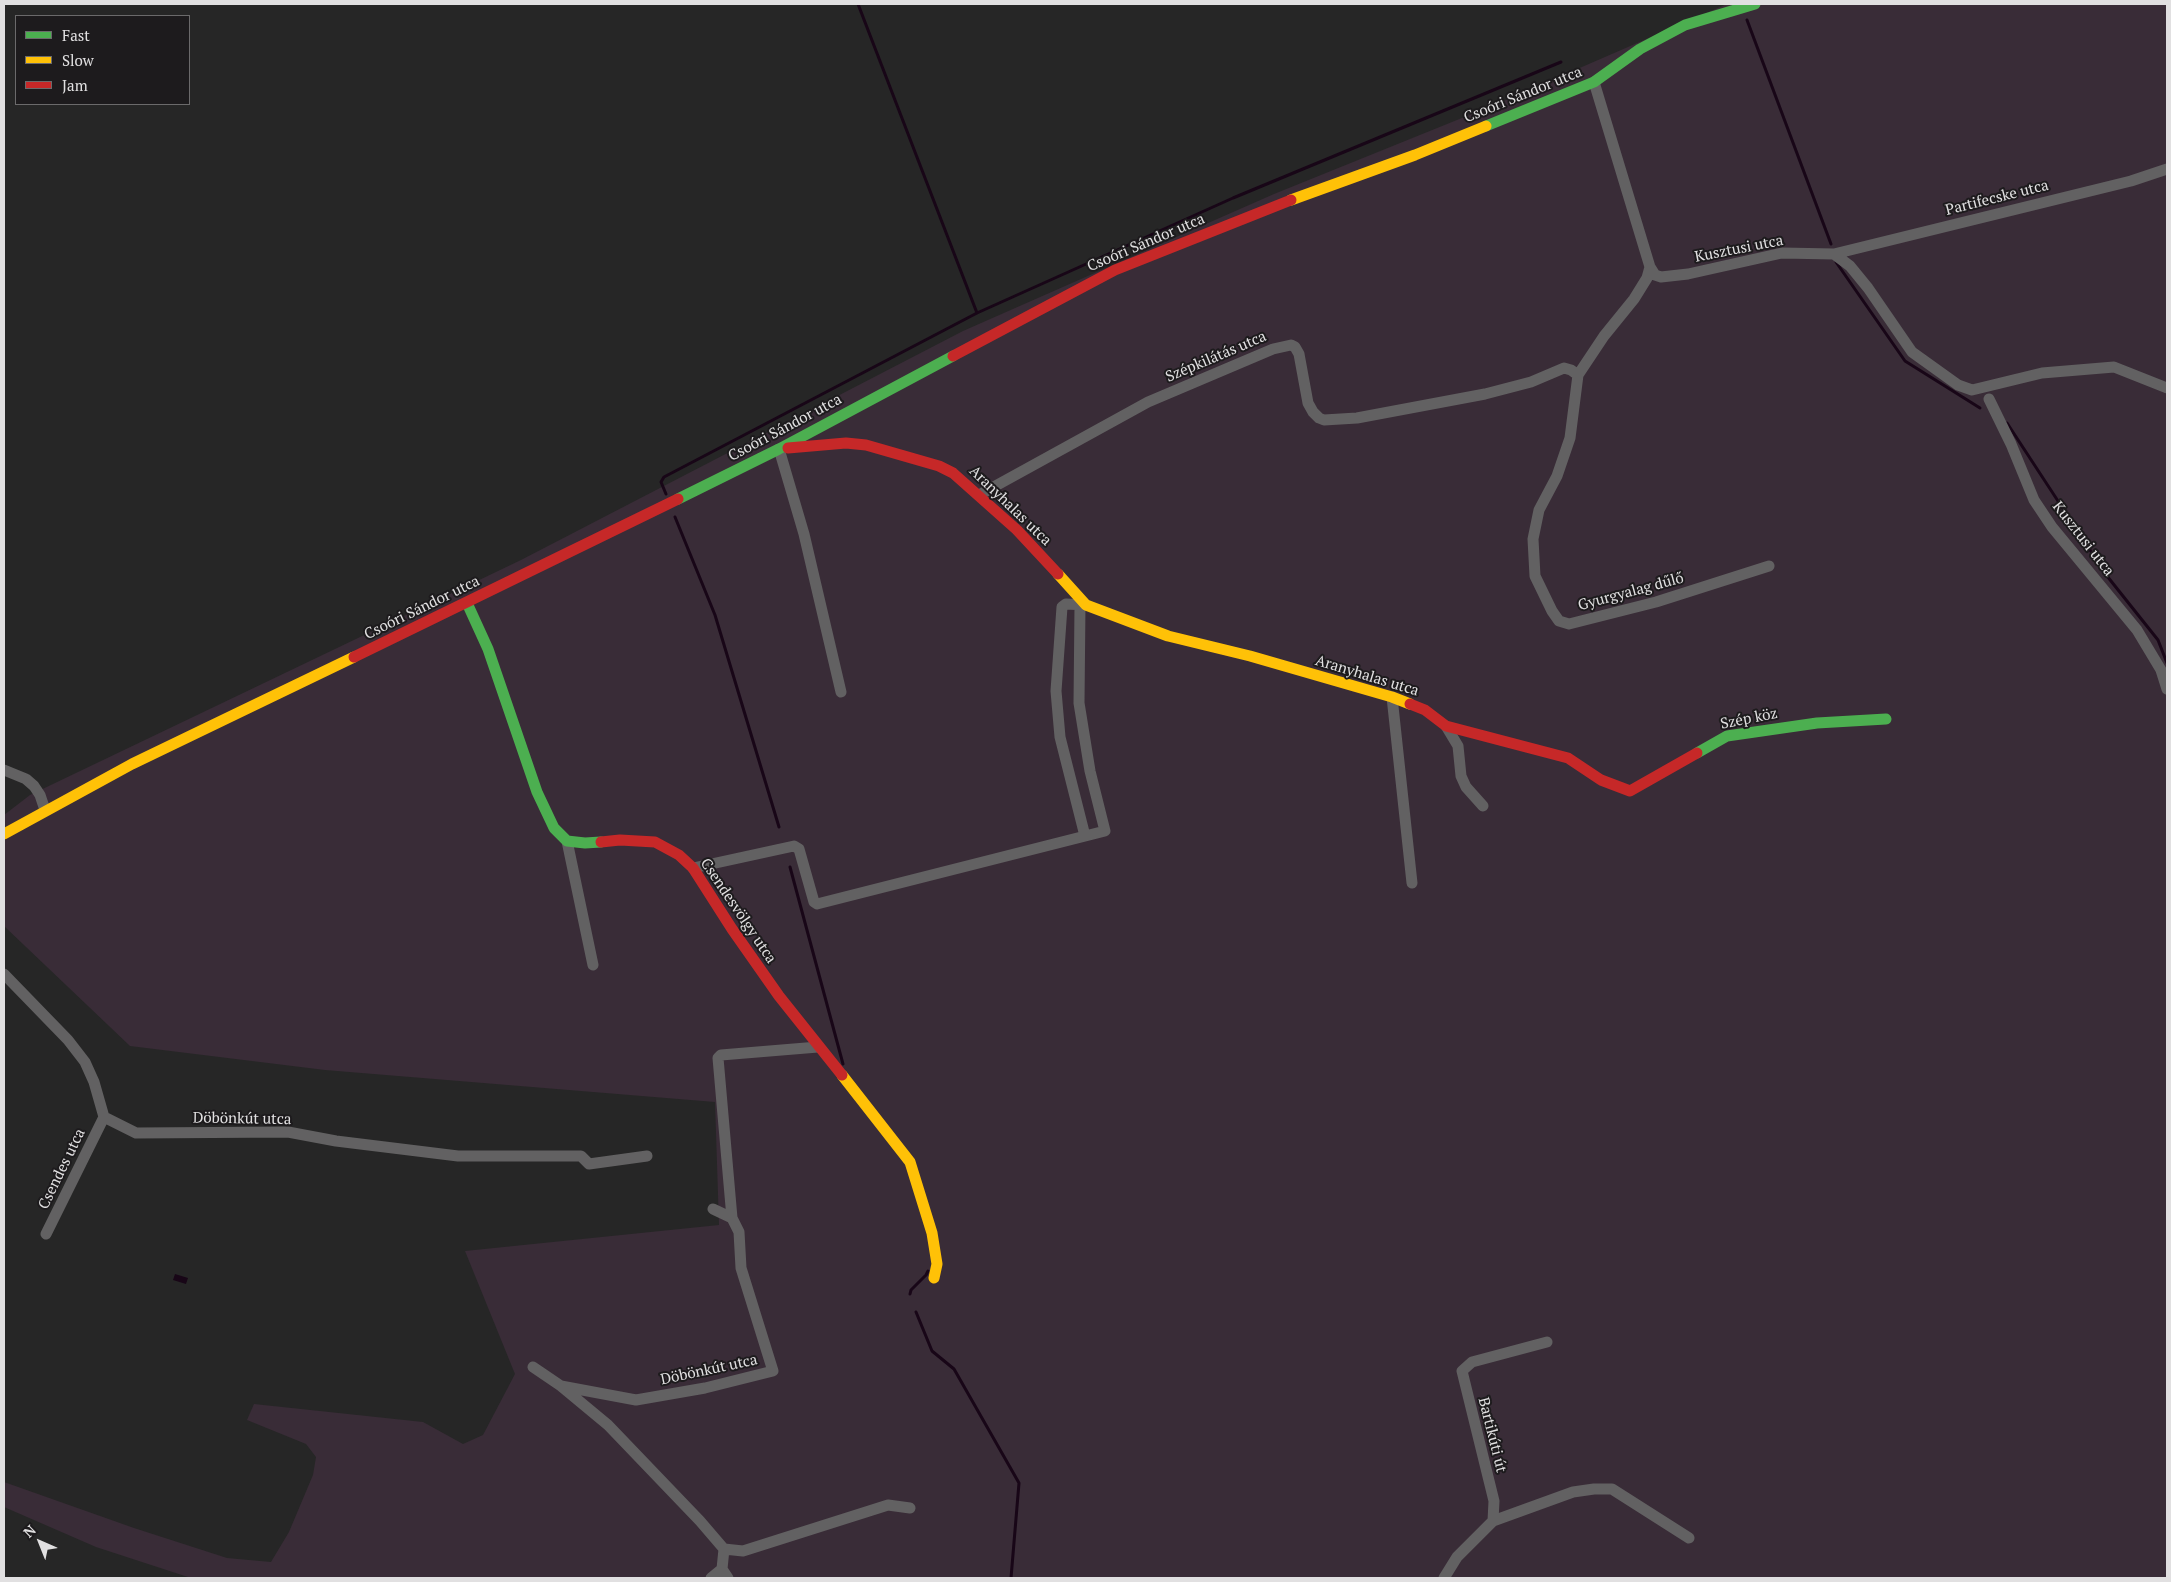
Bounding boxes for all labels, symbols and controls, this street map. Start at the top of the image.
legend [15,15,190,105]
text: Fast [62,25,90,45]
text: Slow [62,50,94,70]
street label: Csoóri Sándor utca [1461,63,1585,127]
text: Jam [62,75,88,95]
street label: Partifecske utca [1944,176,2050,220]
street label: Csoóri Sándor utca [1085,210,1207,276]
street label: Kusztusi utca [1693,232,1785,266]
street label: Szépkilátás utca [1163,328,1269,386]
street label: Csoóri Sándor utca [725,390,845,466]
street label: Aranyhalas utca [965,462,1055,550]
street label: Kusztusi utca [2048,498,2118,580]
street label: Gyurgyalag dűlő [1576,569,1686,615]
street label: Csoóri Sándor utca [361,572,483,644]
street label: Aranyhalas utca [1313,652,1421,700]
street label: Szép köz [1719,705,1779,733]
street label: Csendesvölgy utca [696,855,780,967]
street label: Döbönkút utca [193,1109,291,1129]
street label: Csendes utca [35,1126,89,1212]
street label: Döbönkút utca [659,1351,759,1389]
street label: Bartikúti út [1474,1396,1510,1474]
north arrow [15,1517,65,1567]
text: N [19,1520,40,1541]

